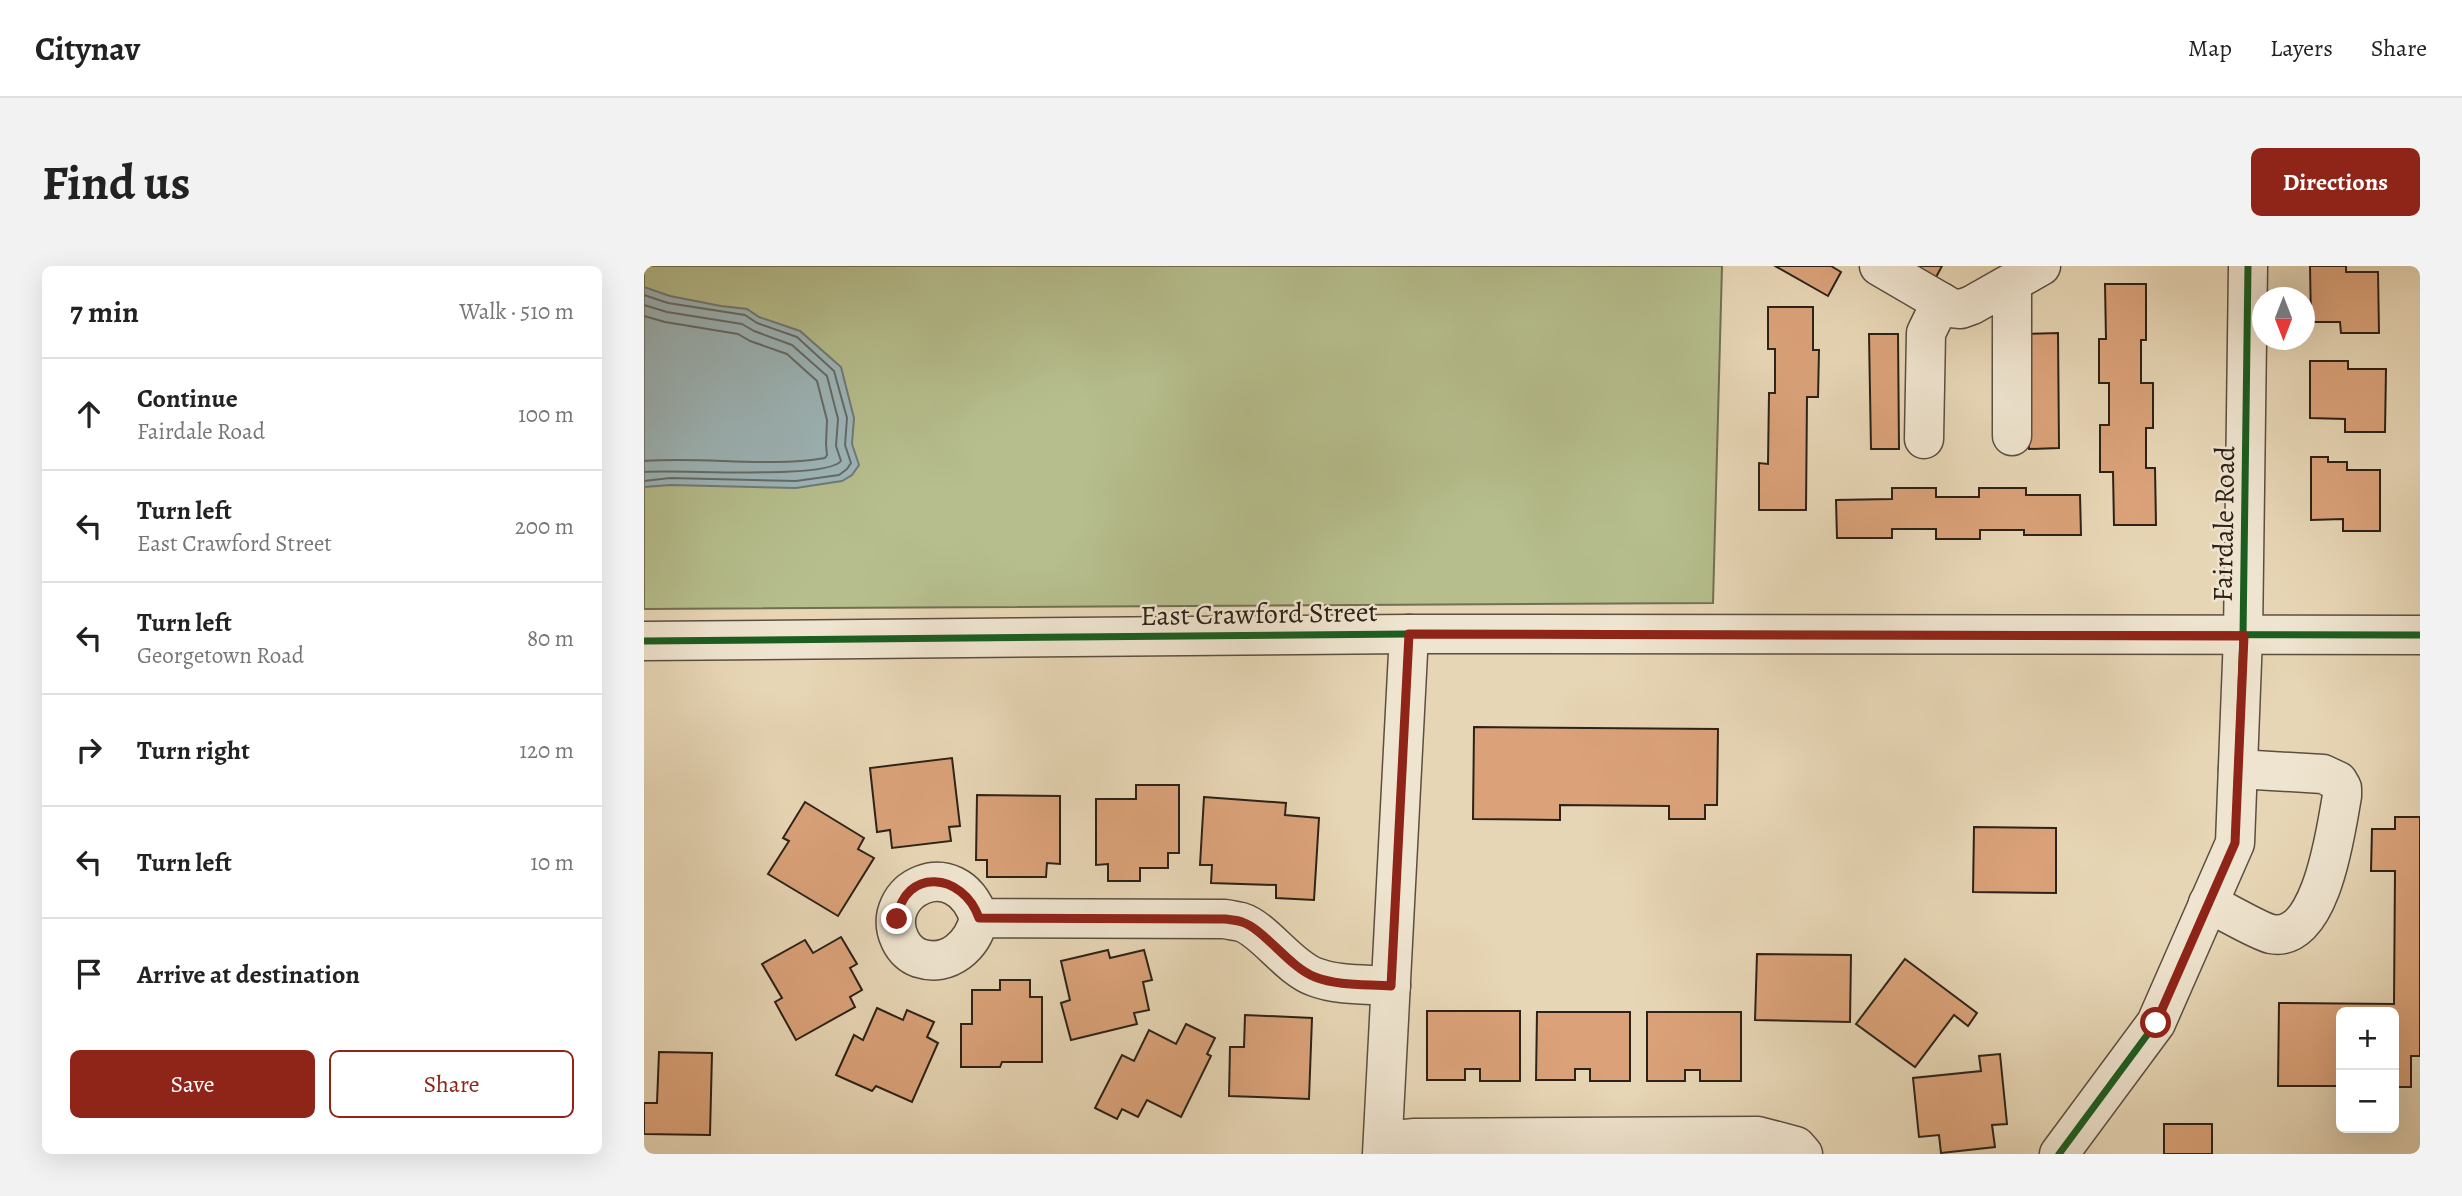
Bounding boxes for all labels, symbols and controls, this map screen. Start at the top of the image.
text: Citynav [35,26,140,71]
text: Map [2188,32,2232,64]
text: Layers [2270,32,2333,64]
text: Share [2371,32,2427,64]
button: Directions [2251,148,2420,216]
text: Find us [42,149,190,216]
north arrow [2252,287,2315,350]
text: 7 min [70,292,139,332]
text: Walk · 510 m [459,296,574,327]
text: Continue [137,381,238,416]
icon: ahead [70,395,108,433]
text: 100 m [518,399,574,430]
text: Fairdale Road [137,416,265,447]
street label: Fairdale Road [2204,445,2244,602]
text: Turn left [137,493,232,528]
icon: left [70,507,108,545]
text: 200 m [515,511,574,542]
text: East Crawford Street [137,528,332,559]
street label: East Crawford Street [1140,593,1378,635]
text: Turn left [137,605,232,640]
icon: left [70,619,108,657]
text: 80 m [527,623,574,654]
text: Georgetown Road [137,640,304,671]
icon: right [70,731,108,769]
text: Turn right [137,733,250,768]
text: 120 m [519,735,574,766]
icon: left [70,843,108,881]
text: Turn left [137,845,232,880]
text: 10 m [530,847,574,878]
route end [881,903,912,934]
icon: arrive [70,955,108,993]
text: Arrive at destination [137,957,360,992]
route start [2140,1007,2171,1038]
map controls [2336,1007,2399,1133]
button: + [2336,1007,2399,1070]
button: Save [70,1050,315,1118]
button: Share [329,1050,574,1118]
button: − [2336,1070,2399,1133]

